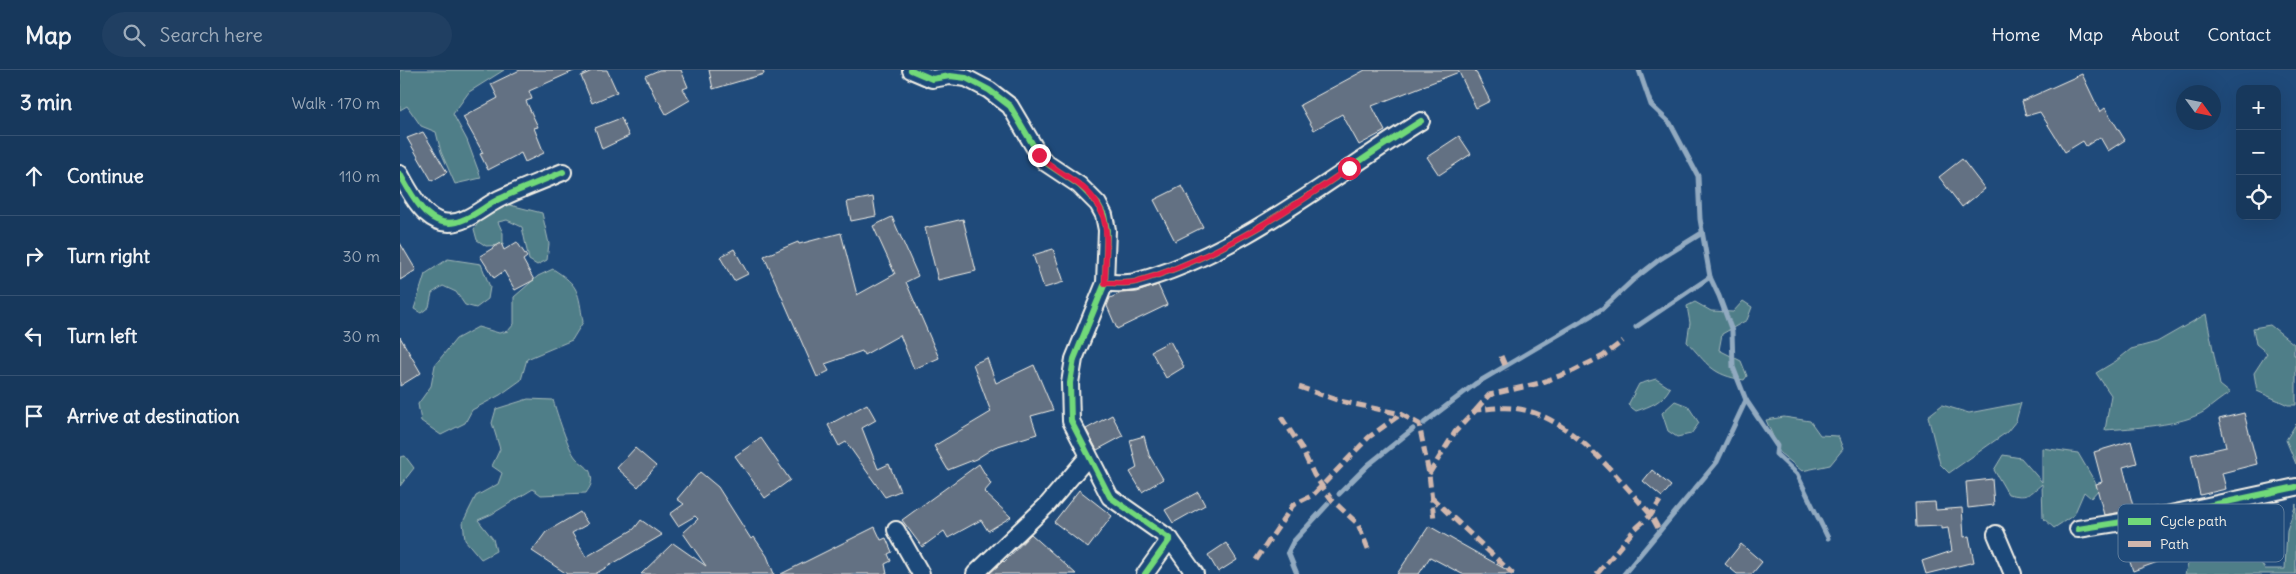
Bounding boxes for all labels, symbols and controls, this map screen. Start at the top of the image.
search box [102,12,452,57]
text: Map [25,20,72,50]
icon: search [120,21,148,49]
text: Search here [160,23,263,47]
text: Home [1992,23,2040,46]
text: Map [2068,23,2103,46]
text: About [2131,23,2179,46]
text: Contact [2207,23,2271,46]
north arrow [2176,85,2221,130]
map controls [2236,85,2281,220]
button: + [2236,85,2281,130]
text: 3 min [20,89,72,116]
text: Walk · 170 m [291,93,380,113]
button: − [2236,130,2281,175]
route end [1028,144,1051,167]
route start [1338,157,1361,180]
icon: ahead [20,162,48,190]
text: Continue [67,164,144,188]
text: 110 m [339,166,380,186]
button: locate [2236,175,2281,220]
icon: right [20,242,48,270]
text: Turn right [67,244,150,268]
text: 30 m [343,246,380,266]
icon: left [20,322,48,350]
text: Turn left [67,324,137,348]
text: 30 m [343,326,380,346]
icon: arrive [20,402,48,430]
text: Arrive at destination [67,404,240,428]
legend [2118,504,2284,562]
text: Cycle path [2160,512,2227,530]
text: Path [2160,535,2189,553]

